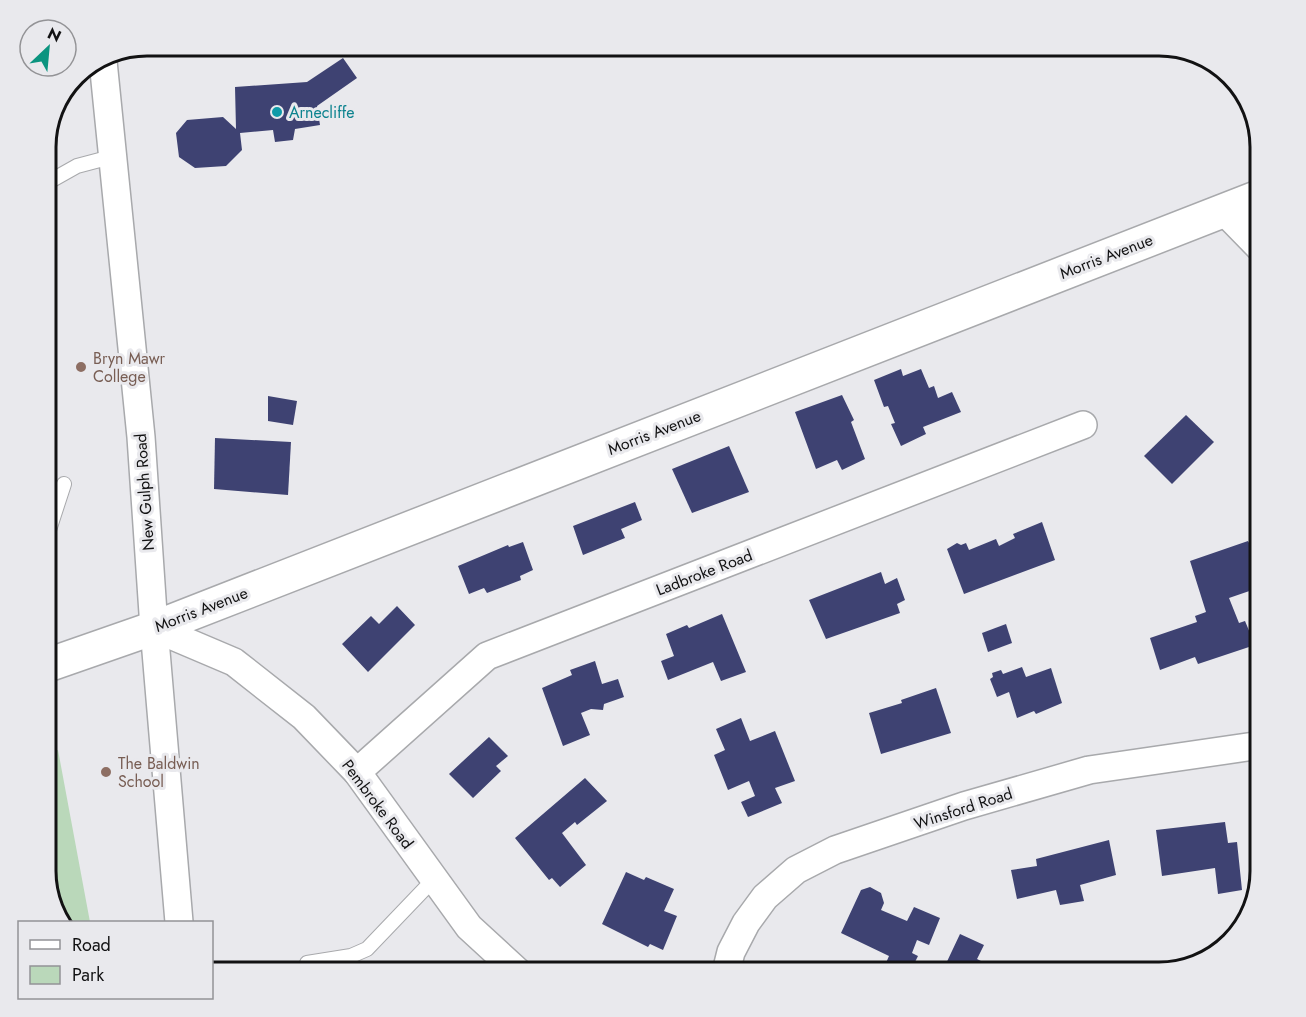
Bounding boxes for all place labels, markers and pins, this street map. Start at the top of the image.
place label: Arnecliffe [289,101,355,124]
marker: Arnecliffe [270,105,284,119]
place label: Bryn Mawr College [93,347,166,388]
marker: Bryn Mawr College [74,360,88,374]
place label: The Baldwin School [118,752,200,793]
marker: The Baldwin School [99,765,113,779]

